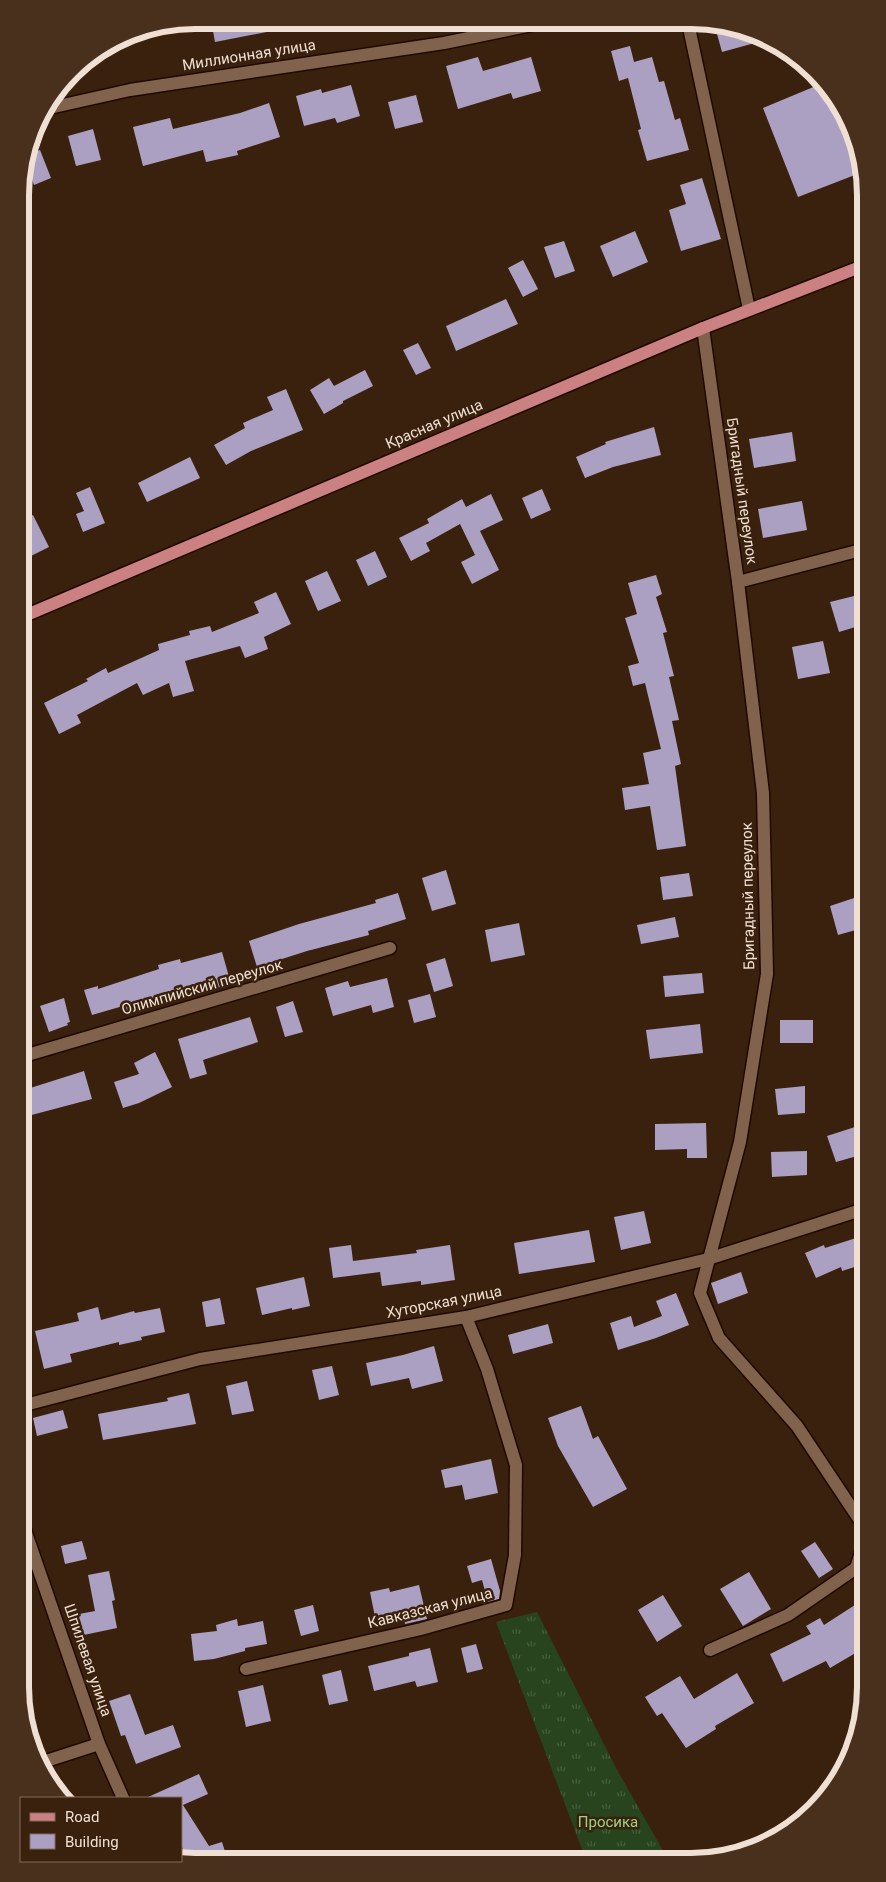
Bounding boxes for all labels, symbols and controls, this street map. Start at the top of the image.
street label: Миллионная улица [181,36,317,74]
street label: Красная улица [383,395,485,453]
street label: Бригадный переулок [723,417,761,565]
street label: Бригадный переулок [738,822,758,970]
street label: Олимпийский переулок [119,955,285,1019]
street label: Хуторская улица [385,1282,503,1322]
street label: Кавказская улица [366,1584,494,1632]
street label: Шпилевая улица [60,1601,116,1719]
legend [20,1797,182,1862]
text: Road [65,1808,99,1826]
park label: Просика [578,1813,638,1831]
text: Building [65,1833,119,1851]

